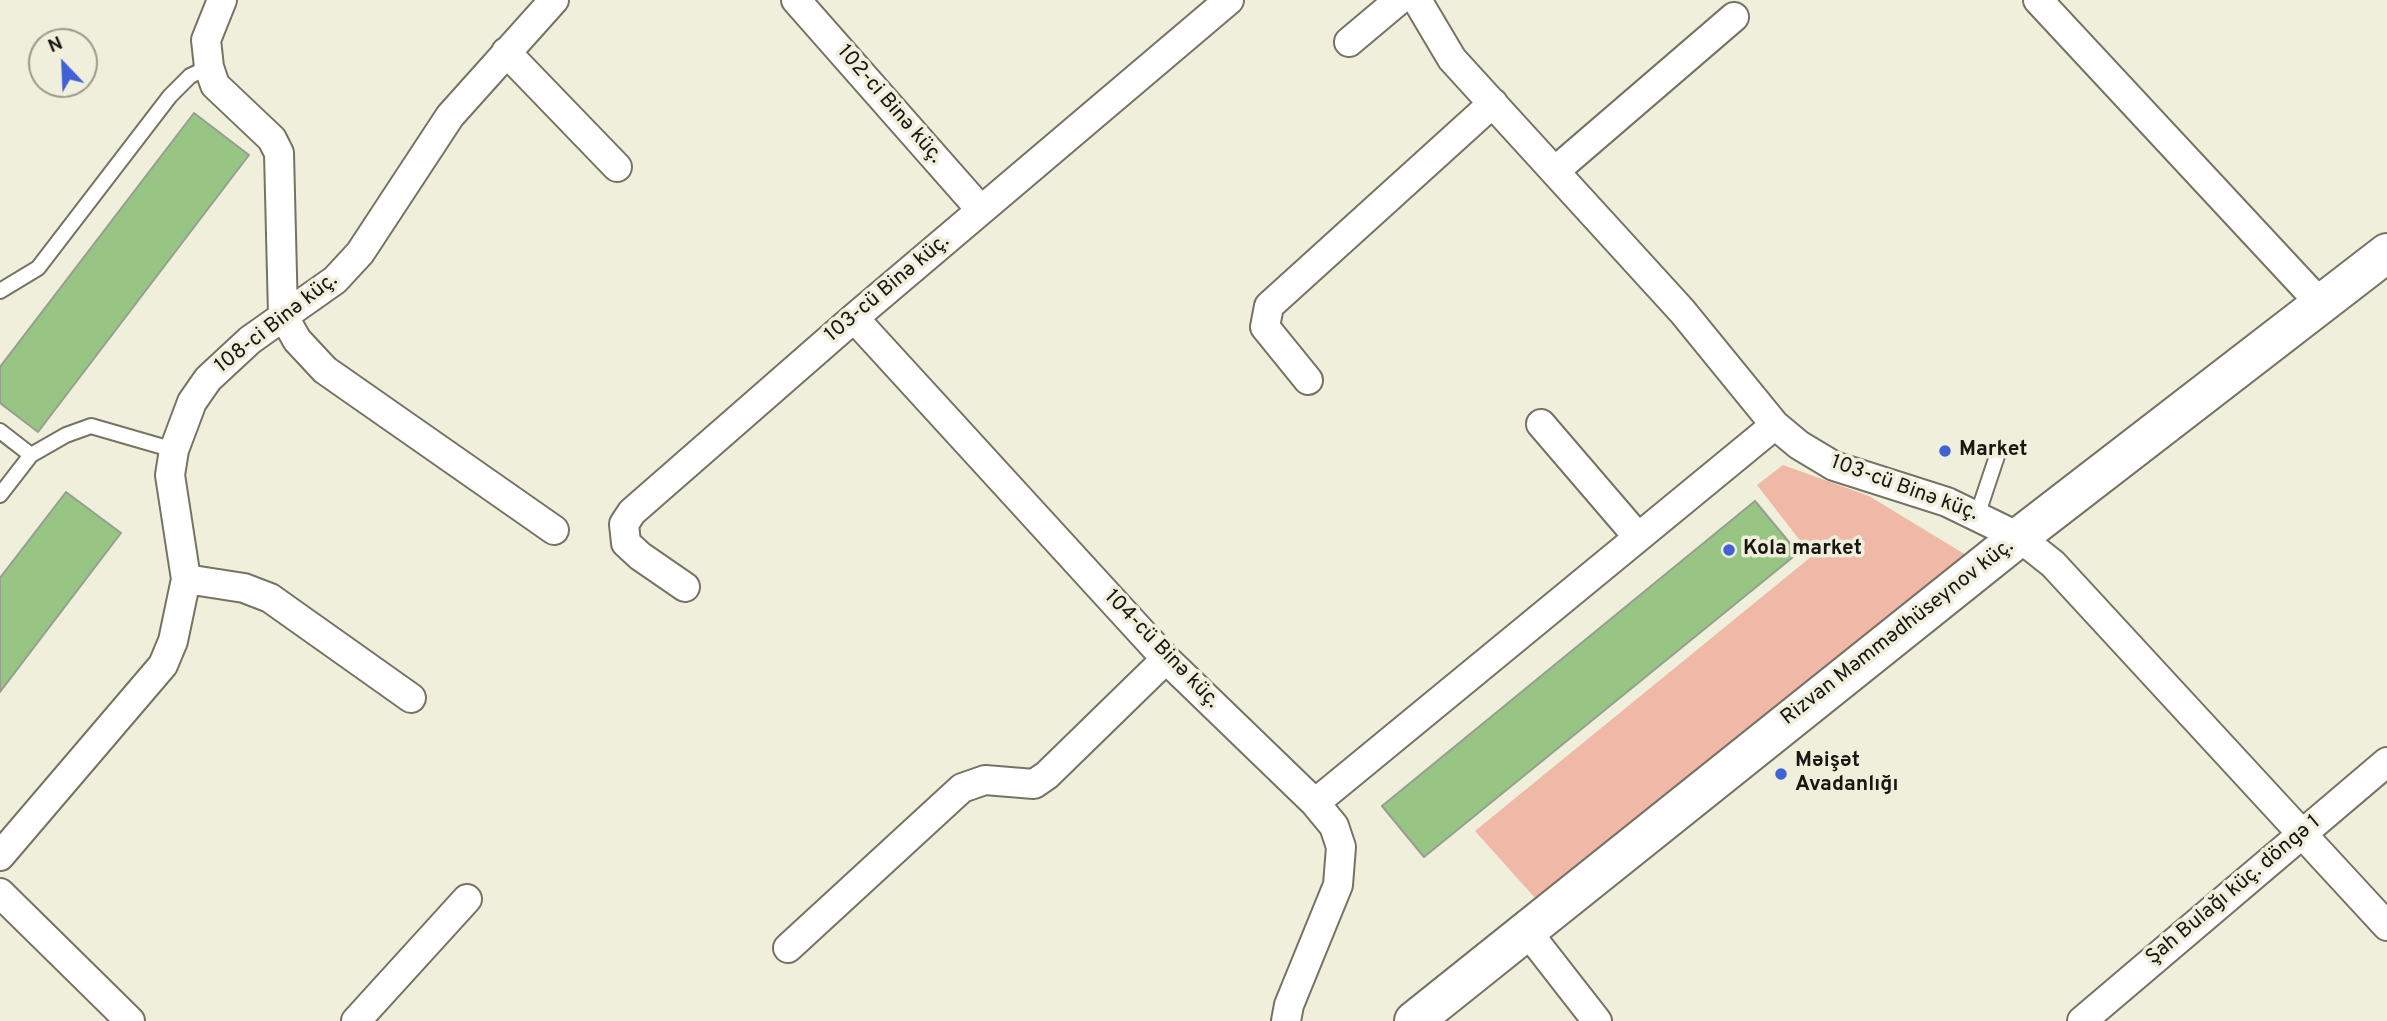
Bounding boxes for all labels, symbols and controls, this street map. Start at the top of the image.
north arrow [28,28,98,98]
text: N [45,32,67,59]
street label: 102-ci Binə küç. [831,41,947,169]
street label: 103-cü Binə küç. [821,230,955,348]
street label: 108-ci Binə küç. [211,268,343,380]
place label: Market [1959,438,2028,464]
marker: Market [1937,443,1953,459]
street label: 103-cü Binə küç. [1827,451,1981,527]
street label: Rizvan Məmmədhüseynov küç. [1777,534,2019,732]
place label: Kola market [1743,537,1862,563]
marker: Kola market [1721,542,1737,558]
street label: 104-cü Binə küç. [1098,585,1224,715]
place label: Məişət Avadanlığı [1795,749,1898,799]
marker: Məişət Avadanlığı [1773,766,1789,782]
street label: Şah Bulağı küç. döngə 1 [2142,811,2326,971]

